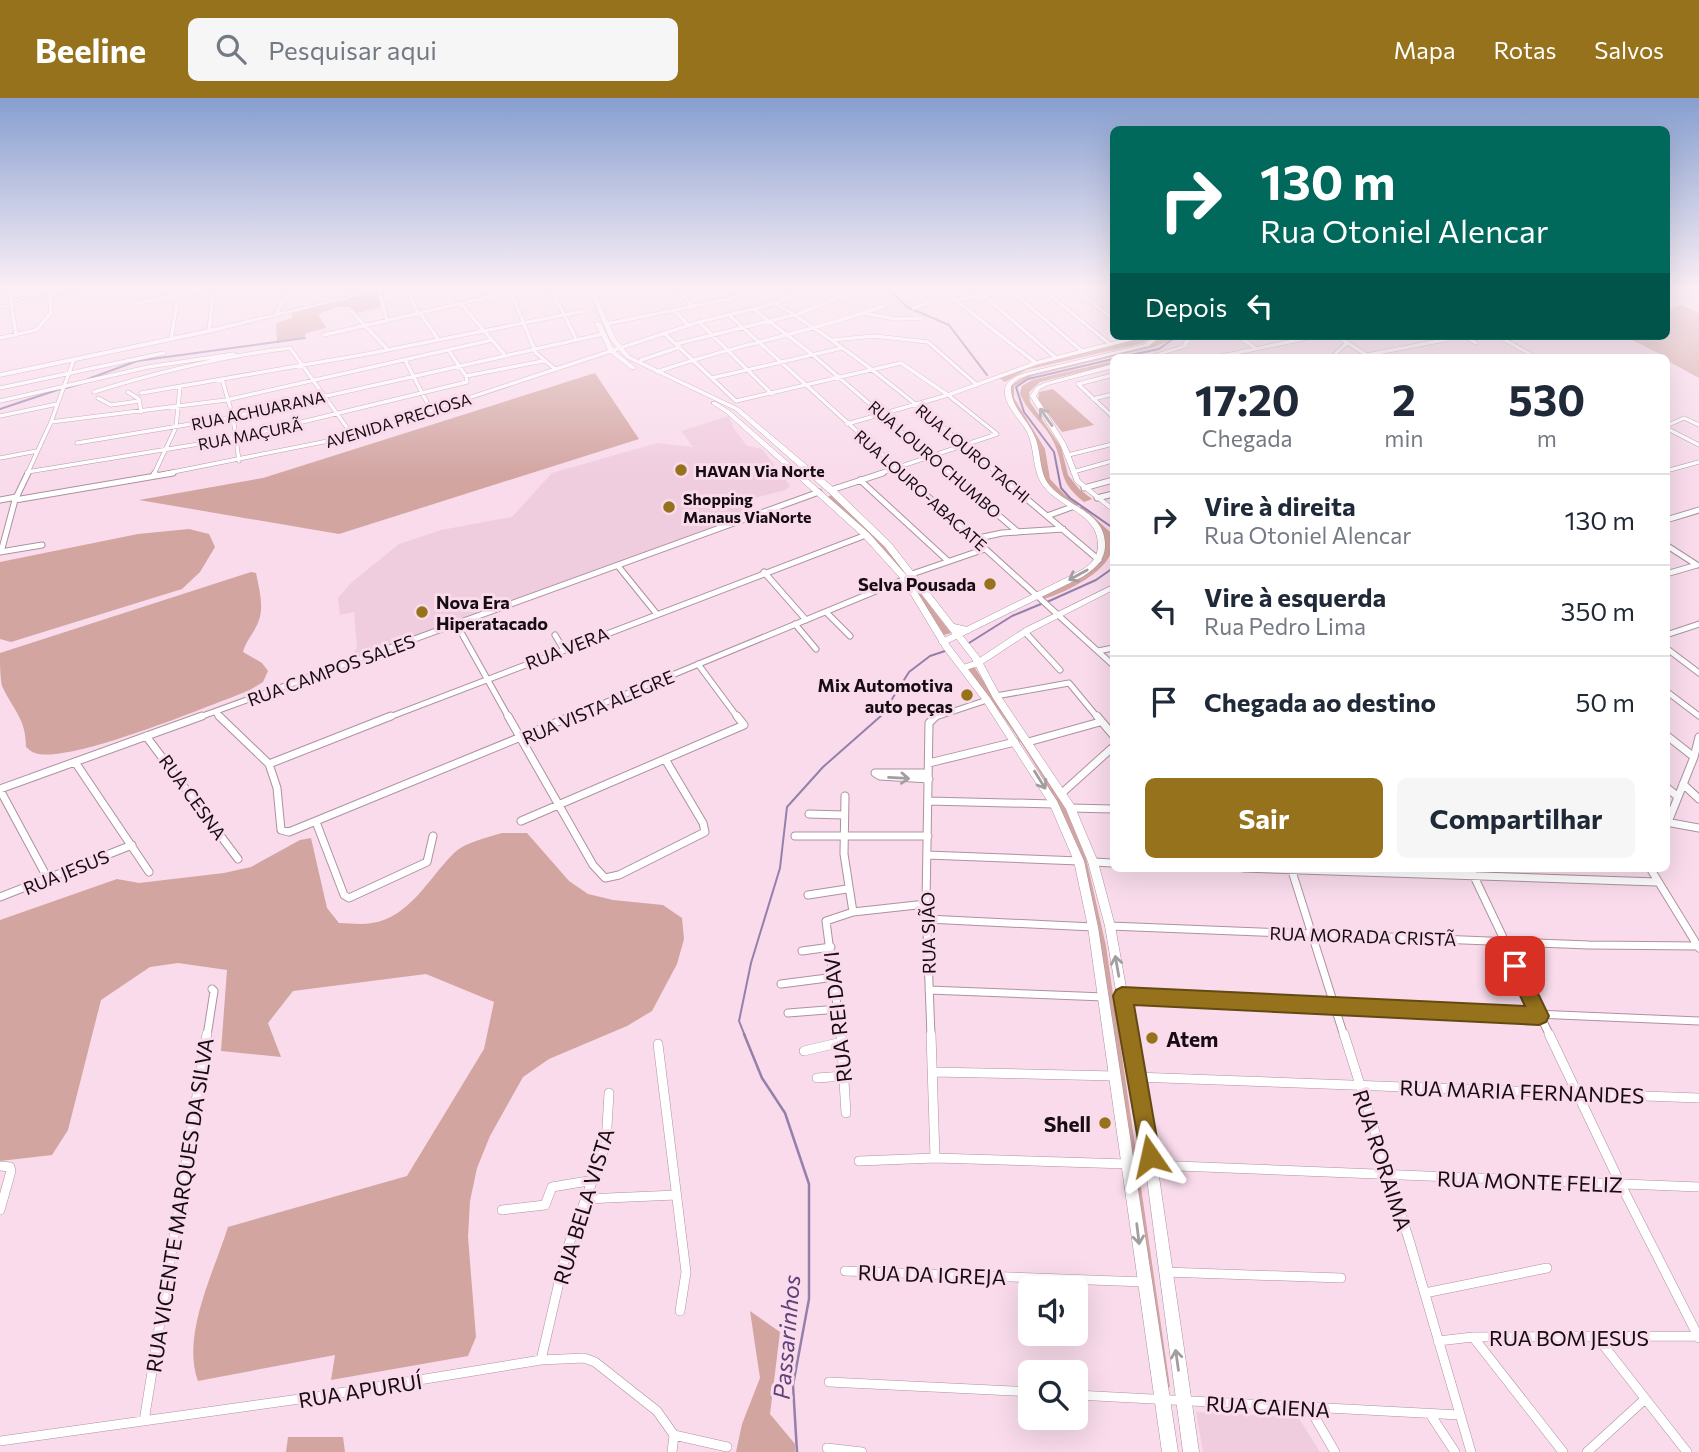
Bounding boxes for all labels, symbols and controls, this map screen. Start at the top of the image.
search box [188,18,678,81]
text: Beeline [35,29,146,70]
icon: search [212,30,250,68]
text: Pesquisar aqui [268,34,437,65]
text: Mapa [1394,35,1456,64]
text: Rotas [1494,35,1556,64]
text: Salvos [1594,35,1664,64]
text: 130 m [1260,150,1395,210]
icon: right [1145,154,1236,245]
text: Rua Otoniel Alencar [1260,210,1549,250]
icon: left [1241,287,1279,325]
text: Depois [1145,291,1227,322]
text: 17:20 [1195,373,1300,425]
text: 2 [1392,373,1416,425]
text: 530 [1508,373,1585,425]
street label: RUA ACHUARANA [189,387,327,433]
street label: AVENIDA PRECIOSA [323,389,473,451]
street label: RUA LOURO CHUMBO [865,396,1005,522]
street label: RUA LOURO TACHI [912,400,1034,506]
one-way arrow [1039,408,1053,427]
street label: RUA MAÇURÃ [196,415,304,453]
text: Chegada [1202,424,1293,452]
text: min [1384,424,1424,452]
text: m [1537,424,1557,452]
street label: RUA LOURO-ABACATE [851,426,991,554]
place label: HAVAN Via Norte [695,461,825,480]
marker: HAVAN Via Norte [673,462,689,478]
place label: Shopping Manaus ViaNorte [683,489,812,526]
text: Vire à direita [1204,490,1356,521]
marker: Shopping Manaus ViaNorte [661,499,677,515]
icon: right [1145,501,1183,539]
text: 130 m [1564,504,1635,535]
text: Rua Otoniel Alencar [1204,521,1411,549]
one-way arrow [1068,569,1089,582]
place label: Selva Pousada [858,573,976,595]
marker: Selva Pousada [982,576,998,592]
text: Vire à esquerda [1204,581,1386,612]
place label: Nova Era Hiperatacado [436,591,548,634]
icon: left [1145,592,1183,630]
text: 350 m [1561,595,1635,626]
marker: Nova Era Hiperatacado [414,604,430,620]
text: Rua Pedro Lima [1204,612,1366,640]
street label: RUA VERA [522,622,612,674]
street label: RUA CAMPOS SALES [244,629,418,711]
street label: RUA VISTA ALEGRE [519,665,677,749]
place label: Mix Automotiva auto peças [818,674,953,717]
icon: arrive [1145,683,1183,721]
text: Chegada ao destino [1204,686,1436,717]
text: 50 m [1575,686,1635,717]
marker: Mix Automotiva auto peças [959,687,975,703]
street label: RUA CESNA [155,750,231,844]
one-way arrow [1034,770,1048,790]
one-way arrow [887,772,910,785]
button: Sair [1145,778,1383,858]
button: Compartilhar [1397,778,1635,858]
street label: RUA JESUS [20,845,112,899]
street label: RUA SIÃO [916,892,940,974]
street label: RUA MORADA CRISTÃ [1269,922,1457,950]
pin [1485,936,1545,996]
icon: arrive [1496,947,1534,985]
street label: RUA REI DAVI [818,950,856,1084]
one-way arrow [1110,955,1123,978]
place label: Atem [1166,1026,1218,1051]
marker: Atem [1144,1030,1160,1046]
street label: RUA VICENTE MARQUES DA SILVA [140,1036,218,1374]
street label: RUA MARIA FERNANDES [1399,1074,1645,1108]
street label: RUA RORAIMA [1348,1086,1418,1234]
place label: Shell [1044,1111,1091,1136]
marker: Shell [1097,1115,1113,1131]
position arrow [1113,1119,1187,1193]
street label: RUA BELA VISTA [547,1125,619,1287]
street label: RUA MONTE FELIZ [1437,1165,1623,1197]
one-way arrow [1132,1222,1145,1245]
street label: RUA DA IGREJA [857,1259,1007,1289]
water label: Passarinhos [767,1274,805,1400]
map controls [1018,1276,1088,1430]
button: sound [1018,1276,1088,1346]
street label: RUA BOM JESUS [1489,1325,1649,1350]
one-way arrow [1171,1349,1184,1372]
button: search [1018,1360,1088,1430]
street label: RUA APURUÍ [296,1368,425,1412]
street label: RUA CAIENA [1205,1390,1331,1422]

